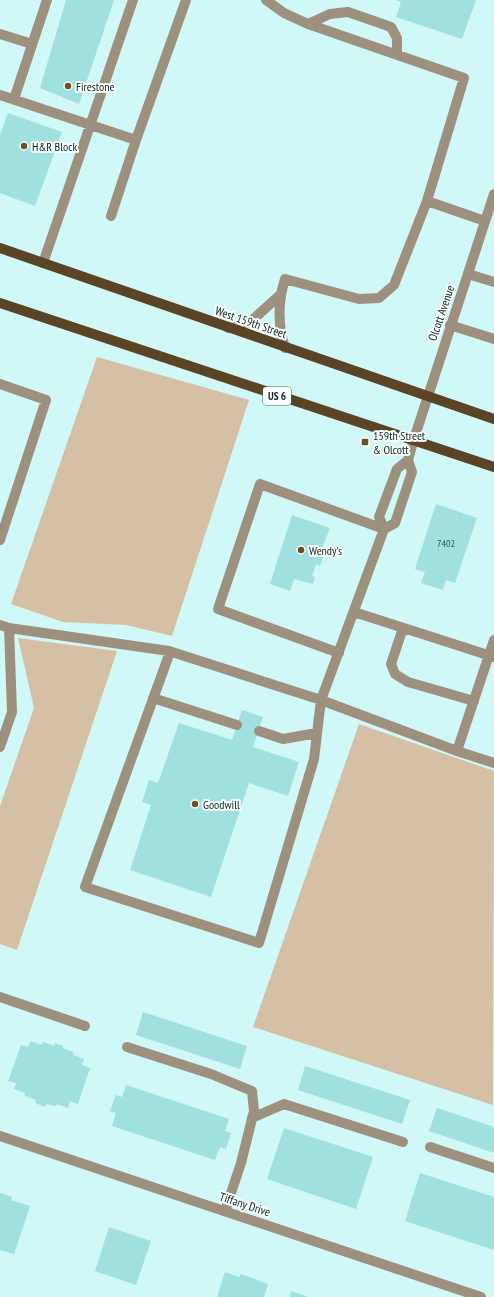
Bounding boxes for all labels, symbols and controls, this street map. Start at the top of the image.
place label: Firestone [76,79,115,94]
marker: Firestone [63,81,73,91]
place label: H&R Block [32,139,78,154]
marker: H&R Block [19,141,29,151]
street label: Olcott Avenue [424,283,458,343]
street label: West 159th Street [213,303,289,341]
road number: US 6 [263,387,291,405]
place label: 159th Street & Olcott [373,428,426,457]
marker: 159th Street & Olcott [360,437,370,447]
house number: 7402 [437,537,455,550]
place label: Wendy's [309,543,342,558]
marker: Wendy's [296,545,306,555]
place label: Goodwill [203,797,240,812]
marker: Goodwill [190,799,200,809]
street label: Tiffany Drive [218,1189,272,1219]

